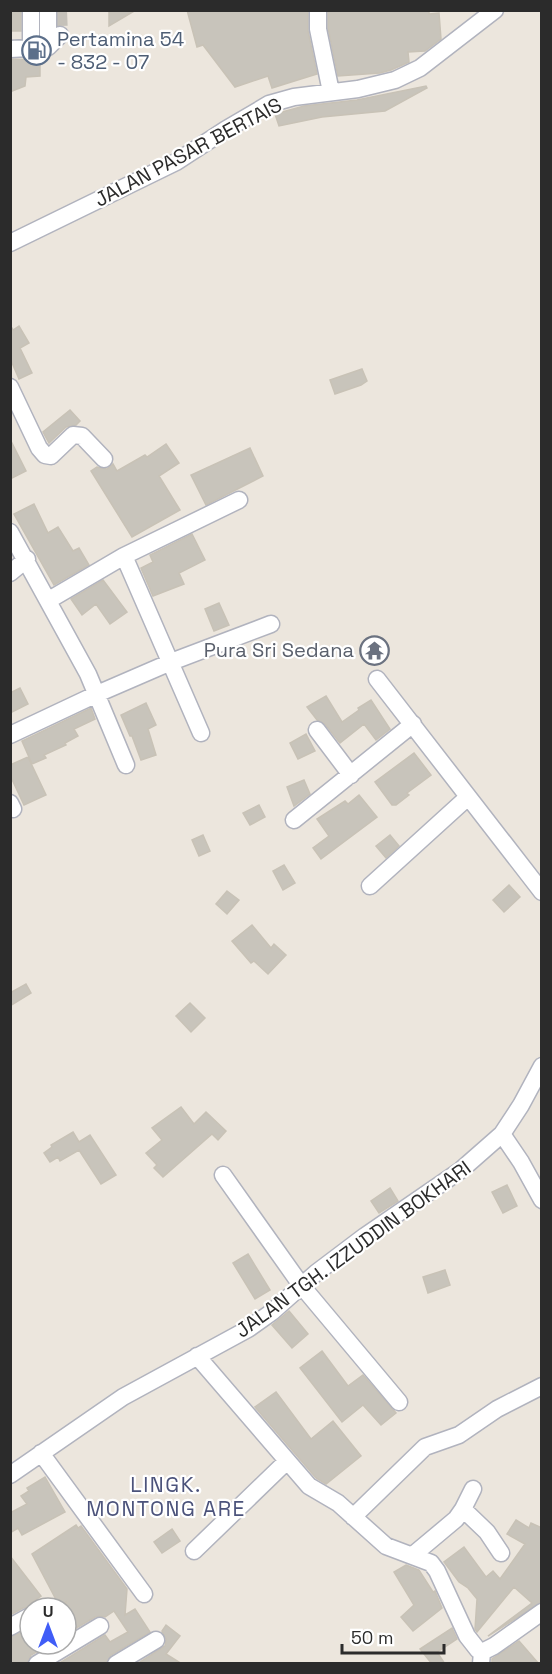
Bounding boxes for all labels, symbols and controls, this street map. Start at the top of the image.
place label: Pertamina 54 - 832 - 07 [57,26,184,75]
fuel station icon: Pertamina 54 - 832 - 07 [20,34,52,66]
street label: JALAN PASAR BERTAIS [90,92,286,212]
temple icon: Pura Sri Sedana [359,634,391,666]
place label: Pura Sri Sedana [204,637,354,663]
street label: JALAN TGH. IZZUDDIN BOKHARI [230,1155,476,1343]
district label: LINGK. MONTONG ARE [86,1471,246,1522]
north arrow [18,1596,78,1656]
text: U [43,1601,53,1622]
scale bar [342,1617,444,1655]
text: 50 m [351,1626,393,1649]

